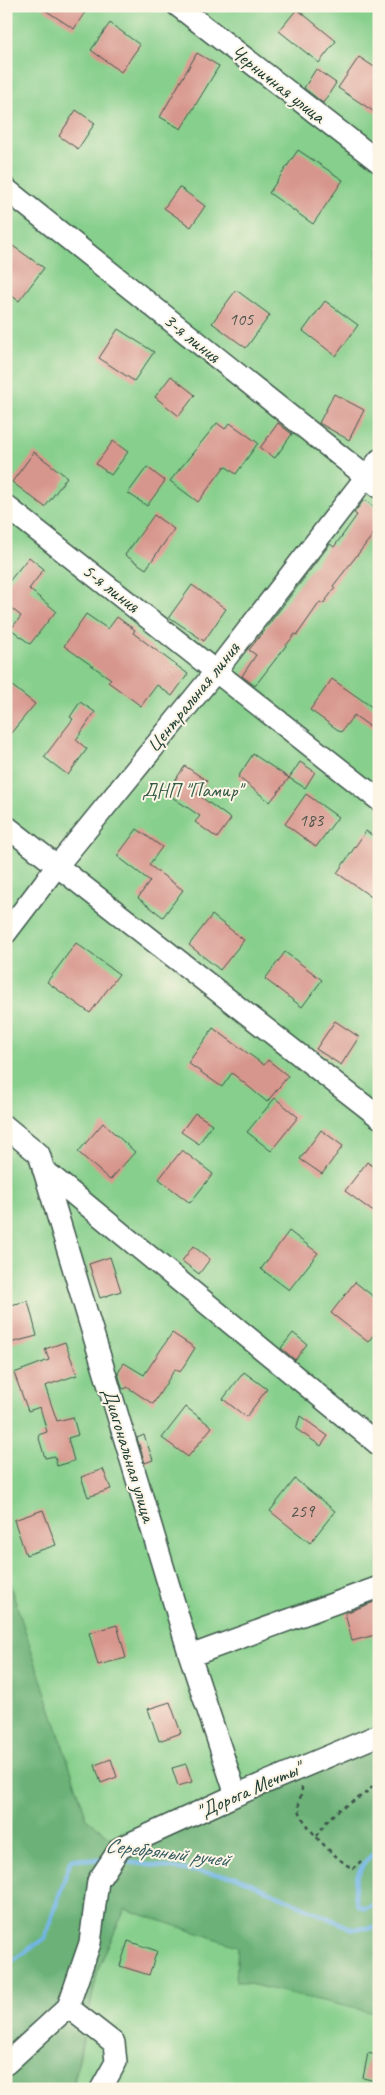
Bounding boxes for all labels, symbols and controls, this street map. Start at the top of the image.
street label: Черничная улица [226,39,331,129]
street label: 3-я линия [158,308,226,369]
house number: 105 [229,308,254,330]
street label: 5-я линия [77,558,145,619]
street label: Центральная линия [141,636,246,757]
park label: ДНП "Памир" [142,778,246,803]
house number: 183 [299,809,325,831]
street label: Диагональная улица [97,1385,162,1527]
house number: 259 [290,1500,316,1522]
street label: "Дорога Мечты'' [193,1754,309,1824]
water label: Серебряный ручей [104,1832,234,1873]

